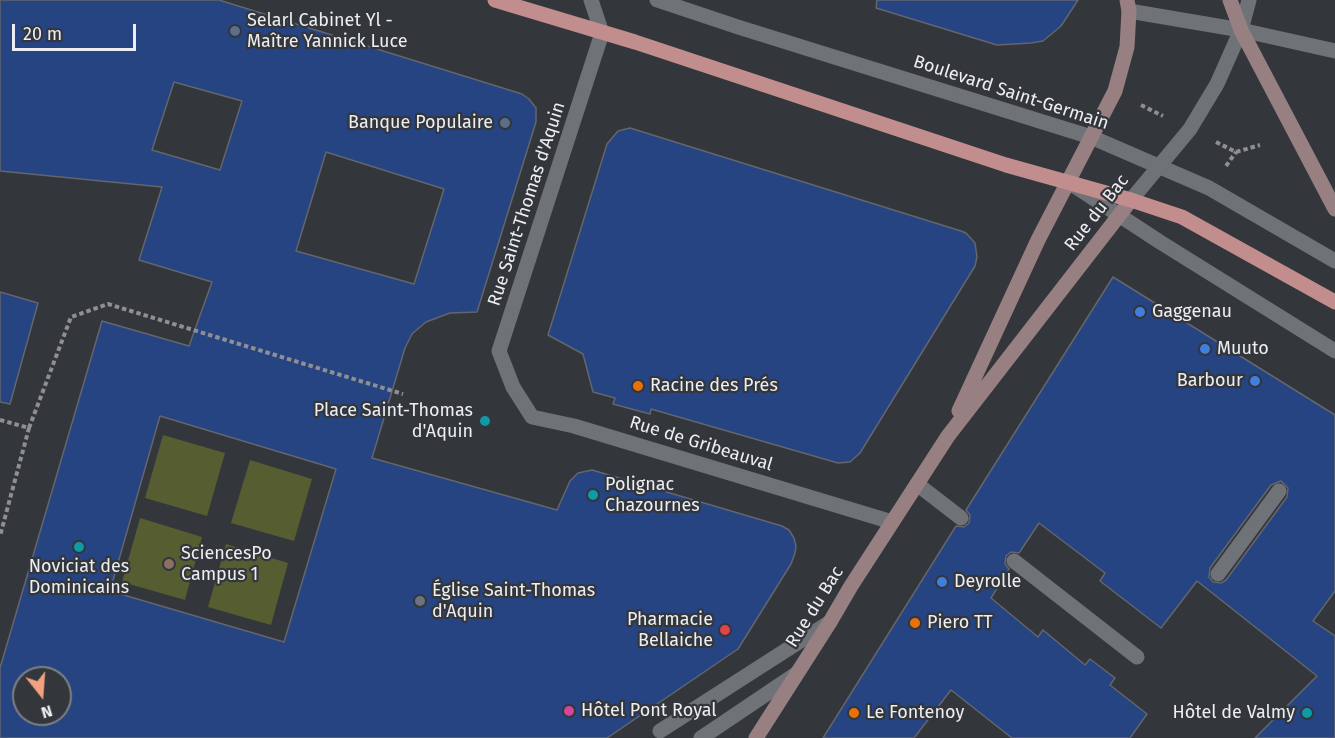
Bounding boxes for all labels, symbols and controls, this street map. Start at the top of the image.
place label: Selarl Cabinet Yl - Maître Yannick Luce [247,10,408,52]
scale bar [15,12,140,50]
text: 20 m [23,23,62,45]
marker: Selarl Cabinet Yl - Maître Yannick Luce [228,24,242,38]
street label: Boulevard Saint-Germain [910,51,1112,135]
street label: Rue Saint-Thomas d'Aquin [484,99,570,309]
place label: Banque Populaire [348,112,493,134]
marker: Banque Populaire [498,116,512,130]
street label: Rue du Bac [1060,170,1134,256]
place label: Gaggenau [1152,301,1232,323]
marker: Gaggenau [1133,305,1147,319]
place label: Muuto [1217,338,1269,360]
marker: Muuto [1198,342,1212,356]
place label: Barbour [1177,370,1243,392]
marker: Barbour [1248,374,1262,388]
place label: Racine des Prés [650,375,778,397]
marker: Racine des Prés [631,379,645,393]
place label: Place Saint-Thomas d'Aquin [314,400,473,442]
street label: Rue de Gribeauval [627,412,775,476]
marker: Place Saint-Thomas d'Aquin [478,414,492,428]
place label: Polignac Chazournes [605,474,700,516]
marker: Polignac Chazournes [586,488,600,502]
marker: Noviciat des Dominicains [72,540,86,554]
place label: SciencesPo Campus 1 [181,543,272,586]
place label: Noviciat des Dominicains [29,556,129,598]
marker: SciencesPo Campus 1 [162,557,176,571]
street label: Rue du Bac [782,563,848,651]
place label: Deyrolle [954,571,1021,593]
marker: Deyrolle [935,575,949,589]
place label: Église Saint-Thomas d'Aquin [432,580,595,622]
marker: Église Saint-Thomas d'Aquin [413,594,427,608]
place label: Pharmacie Bellaiche [627,609,713,652]
place label: Piero TT [927,612,993,634]
marker: Piero TT [908,616,922,630]
marker: Pharmacie Bellaiche [718,623,732,637]
north arrow [12,666,72,726]
place label: Hôtel Pont Royal [581,700,717,722]
text: N [39,701,55,722]
place label: Le Fontenoy [866,702,964,724]
place label: Hôtel de Valmy [1172,702,1295,724]
marker: Hôtel Pont Royal [562,704,576,718]
marker: Le Fontenoy [847,706,861,720]
marker: Hôtel de Valmy [1300,706,1314,720]

